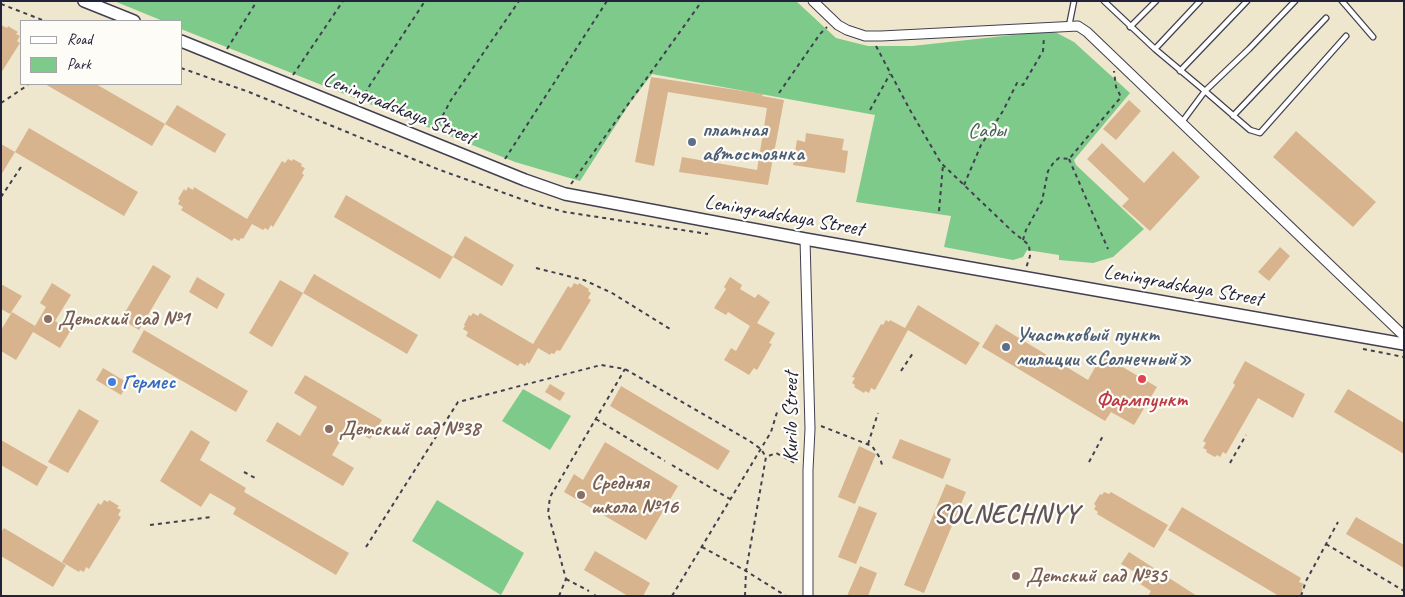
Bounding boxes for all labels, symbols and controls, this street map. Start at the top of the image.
legend [20,20,182,85]
text: Road [67,30,92,49]
text: Park [67,55,91,74]
street label: Leningradskaya Street [320,67,478,151]
place label: платная автостоянка [702,117,804,167]
park label: Сады [968,118,1006,144]
marker: платная автостоянка [686,136,698,148]
street label: Leningradskaya Street [703,190,865,242]
street label: Leningradskaya Street [1102,260,1264,312]
place label: Детский сад №1 [58,306,189,332]
marker: Детский сад №1 [42,313,54,325]
place label: Участковый пункт милиции «Солнечный» [1016,322,1191,372]
marker: Участковый пункт милиции «Солнечный» [1000,341,1012,353]
place label: Гермес [122,369,175,395]
street label: Kurilo Street [778,372,804,462]
marker: Фармпункт [1136,373,1148,385]
marker: Гермес [106,376,118,388]
place label: Фармпункт [1096,387,1188,413]
place label: Детский сад №38 [339,416,480,442]
marker: Детский сад №38 [323,423,335,435]
place label: Средняя школа №16 [591,470,678,520]
marker: Средняя школа №16 [575,489,587,501]
district label: SOLNECHNYY [933,499,1079,531]
place label: Детский сад №35 [1026,563,1167,589]
marker: Детский сад №35 [1010,570,1022,582]

